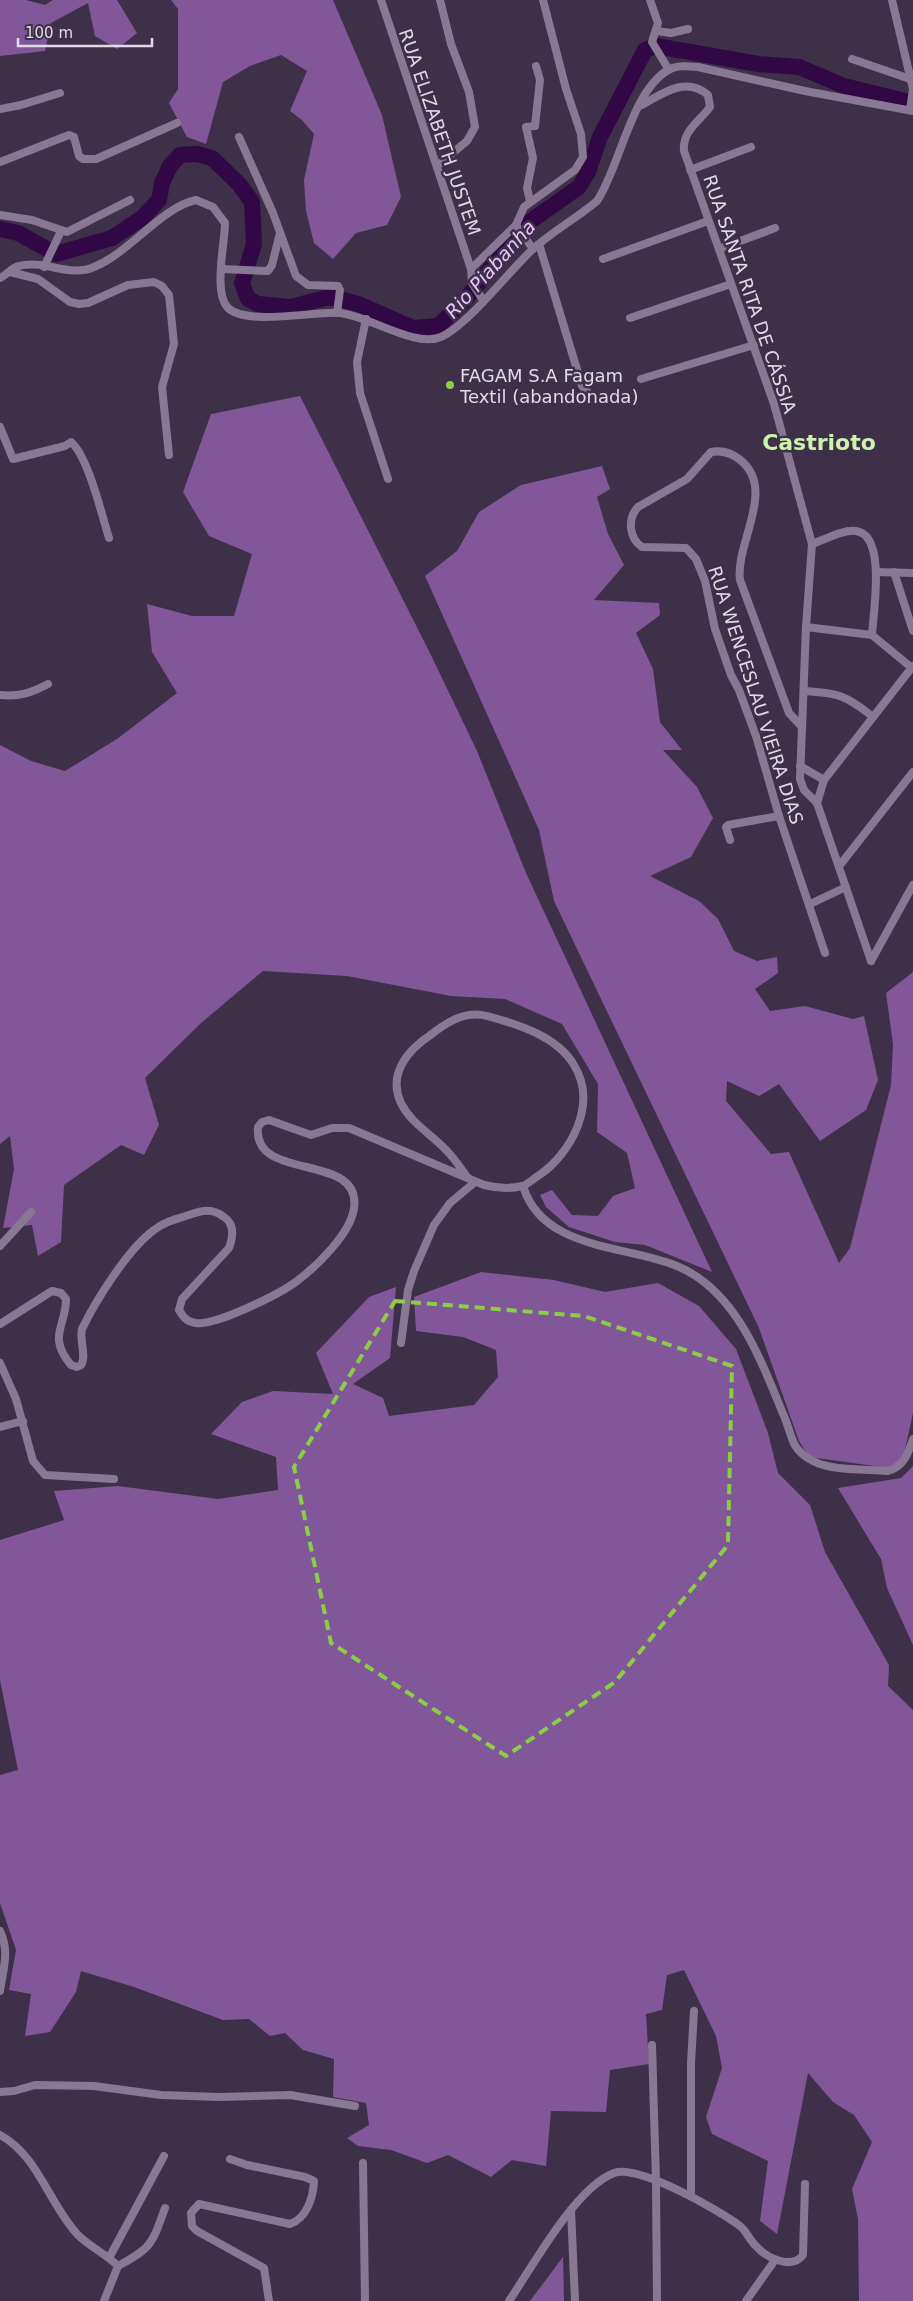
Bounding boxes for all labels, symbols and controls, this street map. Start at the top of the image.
scale bar [18,15,151,47]
text: 100 m [25,24,73,42]
street label: RUA ELIZABETH JUSTEM [395,26,485,238]
street label: RUA SANTA RITA DE CÁSSIA [699,172,801,417]
water label: Rio Piabanha [440,216,540,322]
place label: FAGAM S.A Fagam Textil (abandonada) [459,365,638,407]
marker: FAGAM S.A Fagam Textil (abandonada) [444,379,456,391]
district label: Castrioto [762,430,876,455]
street label: RUA WENCESLAU VIEIRA DIAS [704,563,808,827]

